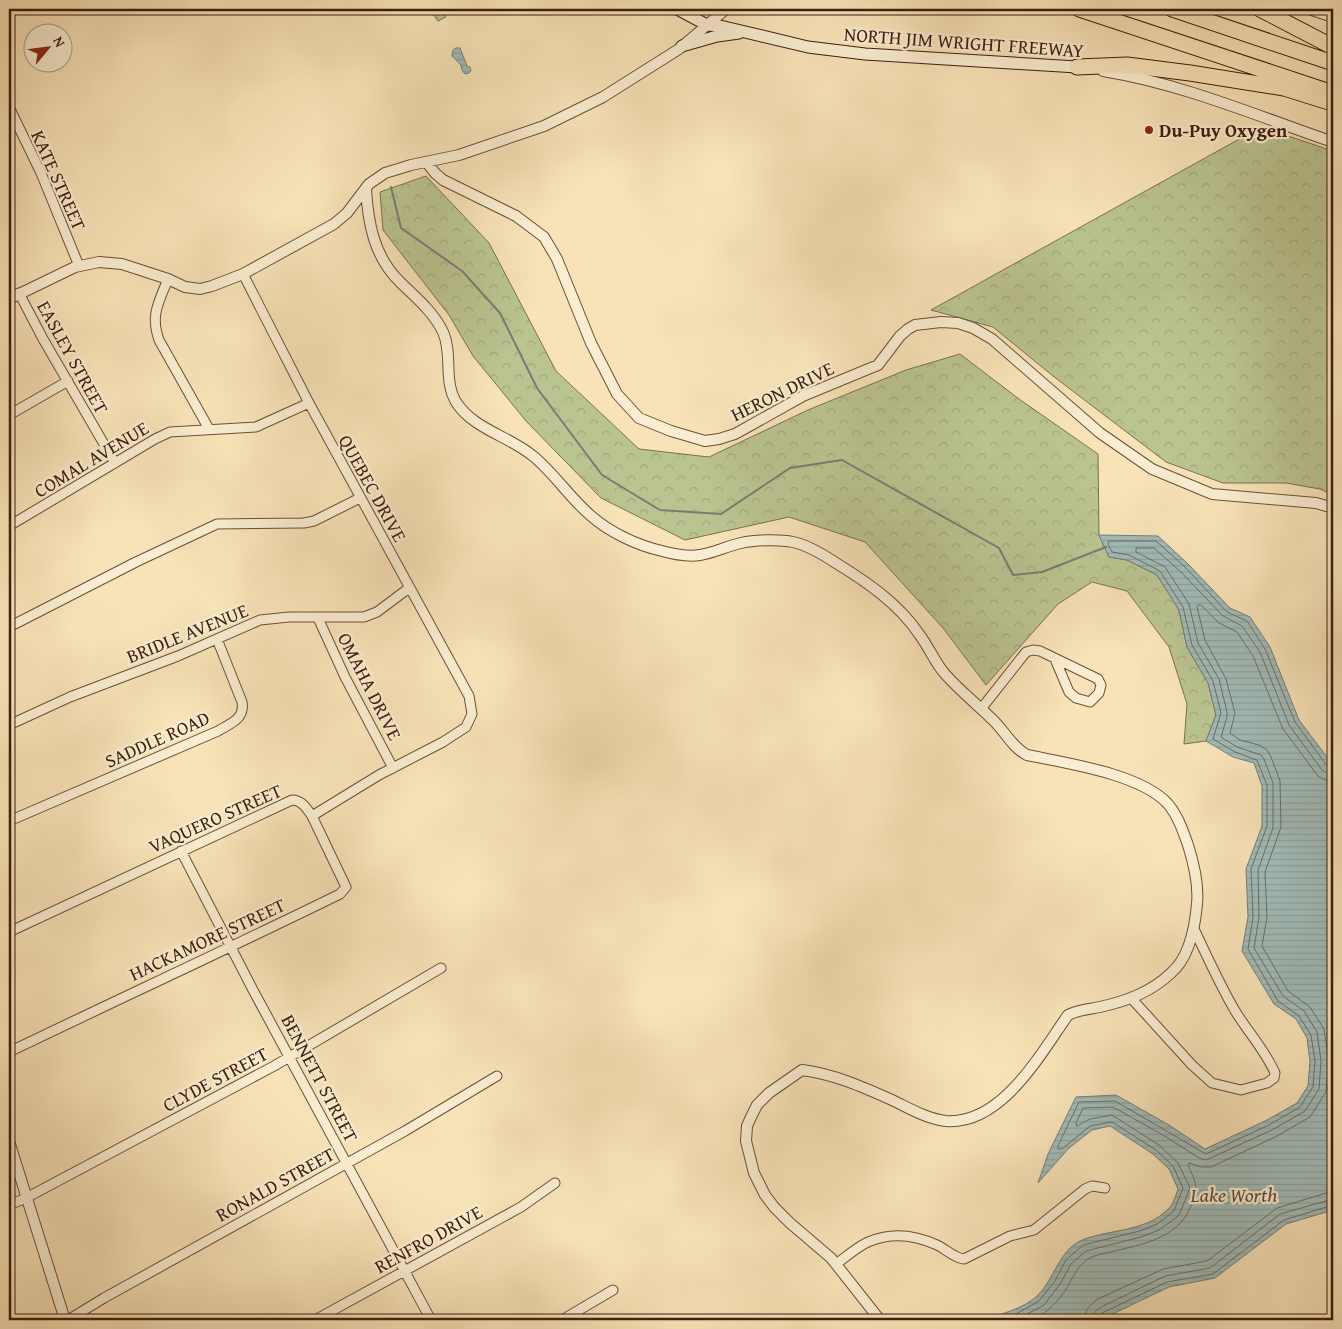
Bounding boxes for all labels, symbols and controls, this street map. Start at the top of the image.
street label: NORTH JIM WRIGHT FREEWAY [843,20,1086,64]
north arrow [22,22,72,72]
text: N [48,33,71,51]
place label: Du-Puy Oxygen [1159,116,1288,144]
marker: Du-Puy Oxygen [1143,124,1155,136]
street label: KATE STREET [24,125,94,235]
street label: EASLEY STREET [30,295,116,419]
street label: HERON DRIVE [726,354,839,428]
street label: COMAL AVENUE [28,414,154,504]
street label: QUEBEC DRIVE [332,429,414,547]
street label: BRIDLE AVENUE [122,596,252,670]
street label: OMAHA DRIVE [331,627,409,745]
street label: SADDLE ROAD [100,703,214,775]
street label: VAQUERO STREET [144,776,286,860]
street label: HACKAMORE STREET [124,890,290,988]
street label: BENNETT STREET [275,1009,366,1147]
street label: CLYDE STREET [157,1039,273,1119]
street label: RONALD STREET [210,1140,340,1228]
water label: Lake Worth [1190,1180,1277,1209]
street label: RENFRO DRIVE [369,1198,487,1280]

